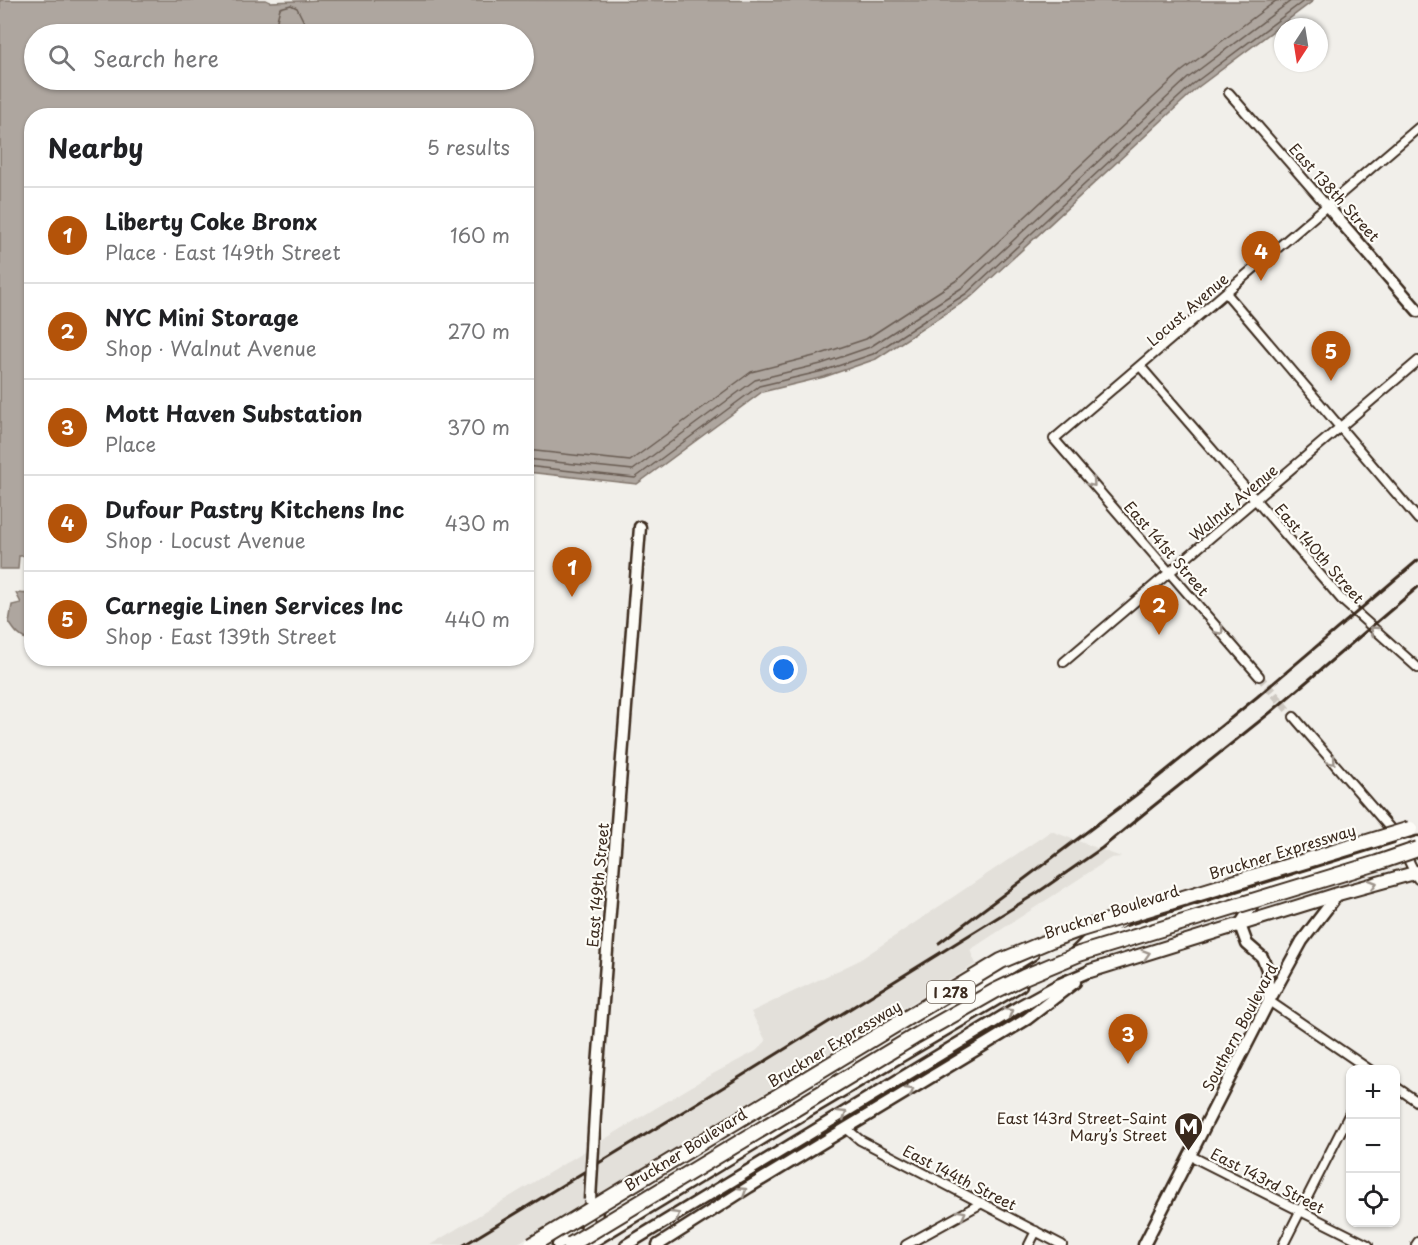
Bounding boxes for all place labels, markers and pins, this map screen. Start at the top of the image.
pin: 4 [1242,232,1280,281]
pin: 5 [1312,332,1350,381]
pin: 1 [552,548,592,597]
pin: 2 [1140,586,1178,635]
pin: 3 [1108,1014,1148,1064]
place label: East 143rd Street–Saint Mary’s Street [997,1106,1167,1146]
metro station icon: East 143rd Street–Saint Mary’s Street [1172,1110,1204,1152]

